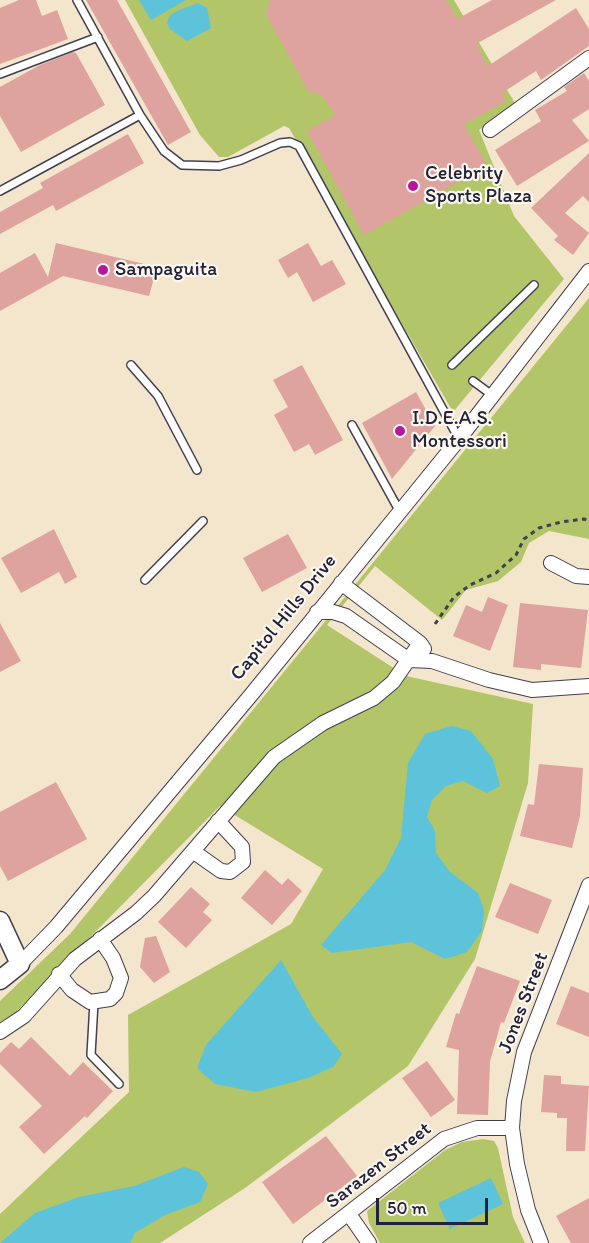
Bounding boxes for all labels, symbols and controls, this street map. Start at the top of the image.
place label: Celebrity Sports Plaza [425,162,532,209]
marker: Celebrity Sports Plaza [406,179,420,193]
place label: Sampaguita [115,258,217,282]
marker: Sampaguita [96,263,110,277]
place label: I.D.E.A.S. Montessori [412,407,507,454]
marker: I.D.E.A.S. Montessori [393,424,407,438]
street label: Capitol Hills Drive [226,550,342,686]
street label: Jones Street [494,949,554,1057]
street label: Sarazen Street [322,1117,436,1215]
scale bar [379,1186,492,1224]
text: 50 m [387,1197,427,1219]

